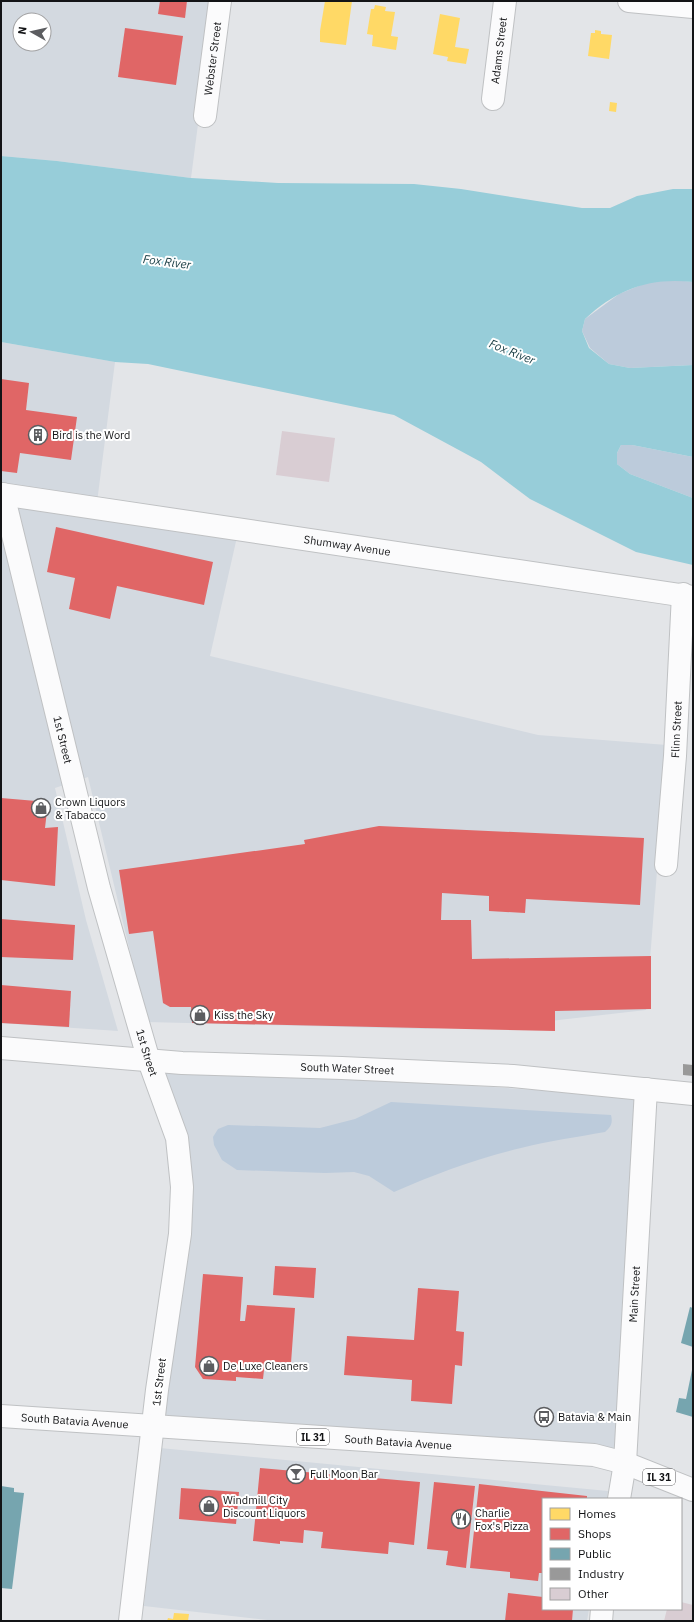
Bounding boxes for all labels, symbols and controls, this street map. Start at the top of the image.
north arrow [12,12,52,52]
street label: Adams Street [488,16,510,85]
street label: Webster Street [201,21,224,96]
text: N [15,26,30,36]
water label: Fox River [142,251,193,272]
water label: Fox River [487,336,538,368]
building icon: Bird is the Word [27,424,49,446]
place label: Bird is the Word [52,428,130,442]
street label: Shumway Avenue [303,532,392,559]
street label: Flinn Street [668,700,685,758]
street label: 1st Street [50,715,75,765]
place label: Crown Liquors & Tabacco [55,795,126,822]
shop icon: Crown Liquors & Tabacco [30,797,52,819]
shop icon: Kiss the Sky [189,1004,211,1026]
place label: Kiss the Sky [214,1008,274,1022]
street label: 1st Street [133,1027,161,1078]
street label: South Water Street [300,1060,395,1077]
street label: Main Street [626,1265,643,1323]
shop icon: De Luxe Cleaners [198,1355,220,1377]
street label: 1st Street [149,1357,169,1407]
place label: De Luxe Cleaners [223,1359,308,1373]
bus stop icon: Batavia & Main [533,1406,555,1428]
street label: South Batavia Avenue [21,1410,129,1431]
place label: Batavia & Main [558,1410,631,1424]
road number: IL 31 [297,1429,329,1445]
street label: South Batavia Avenue [344,1432,452,1453]
bar icon: Full Moon Bar [285,1463,307,1485]
place label: Full Moon Bar [310,1467,378,1481]
road number: IL 31 [643,1469,675,1485]
place label: Windmill City Discount Liquors [223,1493,306,1520]
shop icon: Windmill City Discount Liquors [198,1495,220,1517]
legend [542,1498,682,1610]
place label: Charlie Fox's Pizza [475,1506,529,1533]
text: Homes [578,1506,616,1521]
restaurant icon: Charlie Fox's Pizza [450,1508,472,1530]
text: Shops [578,1526,611,1541]
text: Public [578,1546,611,1561]
text: Industry [578,1566,624,1581]
text: Other [578,1586,609,1601]

